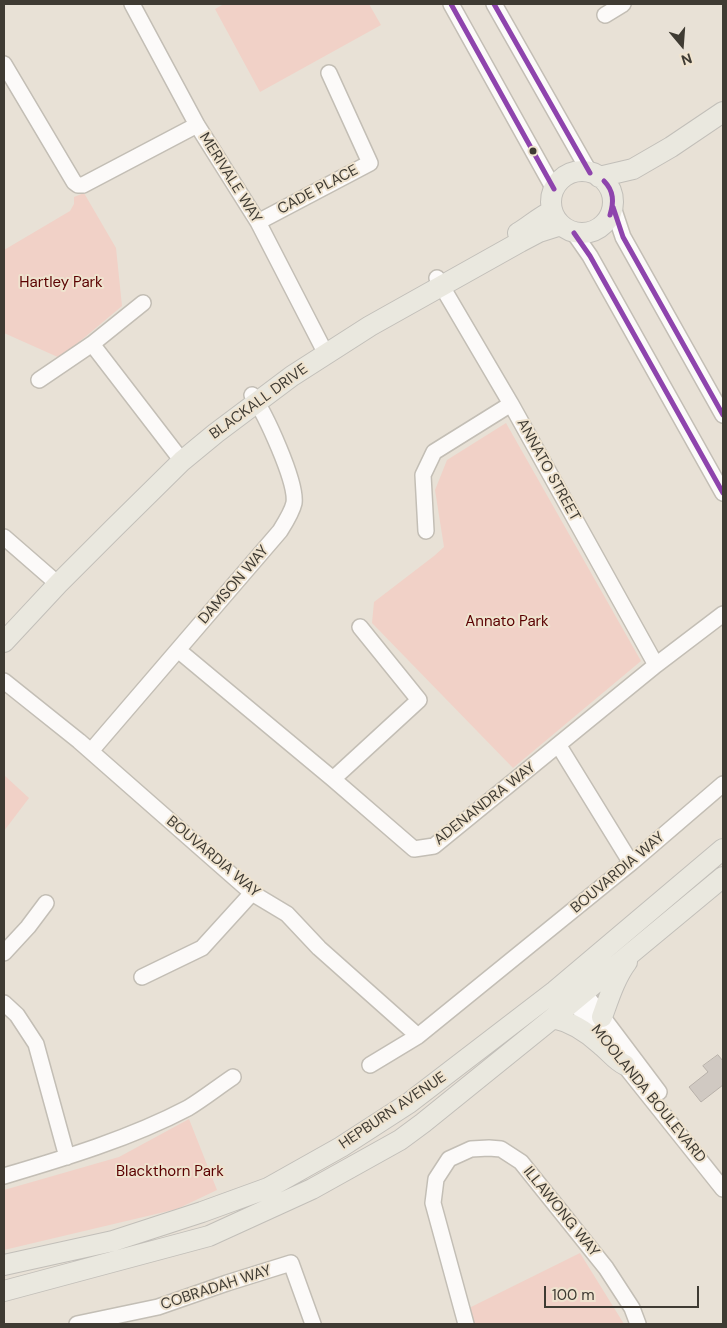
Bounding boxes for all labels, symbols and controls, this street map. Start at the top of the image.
north arrow [657,20,707,70]
text: N [679,49,694,69]
street label: MERIVALE WAY [195,129,265,227]
unlabelled marker [528,146,538,156]
street label: CADE PLACE [275,161,361,219]
park label: Hartley Park [19,274,103,292]
street label: BLACKALL DRIVE [206,360,312,444]
street label: ANNATO STREET [512,416,584,524]
street label: DAMSON WAY [195,542,273,628]
park label: Annato Park [465,613,549,631]
street label: ADENANDRA WAY [431,759,539,849]
street label: BOUVARDIA WAY [162,813,264,901]
street label: BOUVARDIA WAY [567,829,669,917]
street label: MOOLANDA BOULEVARD [587,1021,709,1167]
street label: HEPBURN AVENUE [336,1069,450,1153]
park label: Blackthorn Park [116,1163,224,1181]
street label: ILLAWONG WAY [519,1163,603,1261]
street label: COBRADAH WAY [159,1262,273,1314]
scale bar [547,1276,702,1308]
text: 100 m [552,1285,595,1305]

